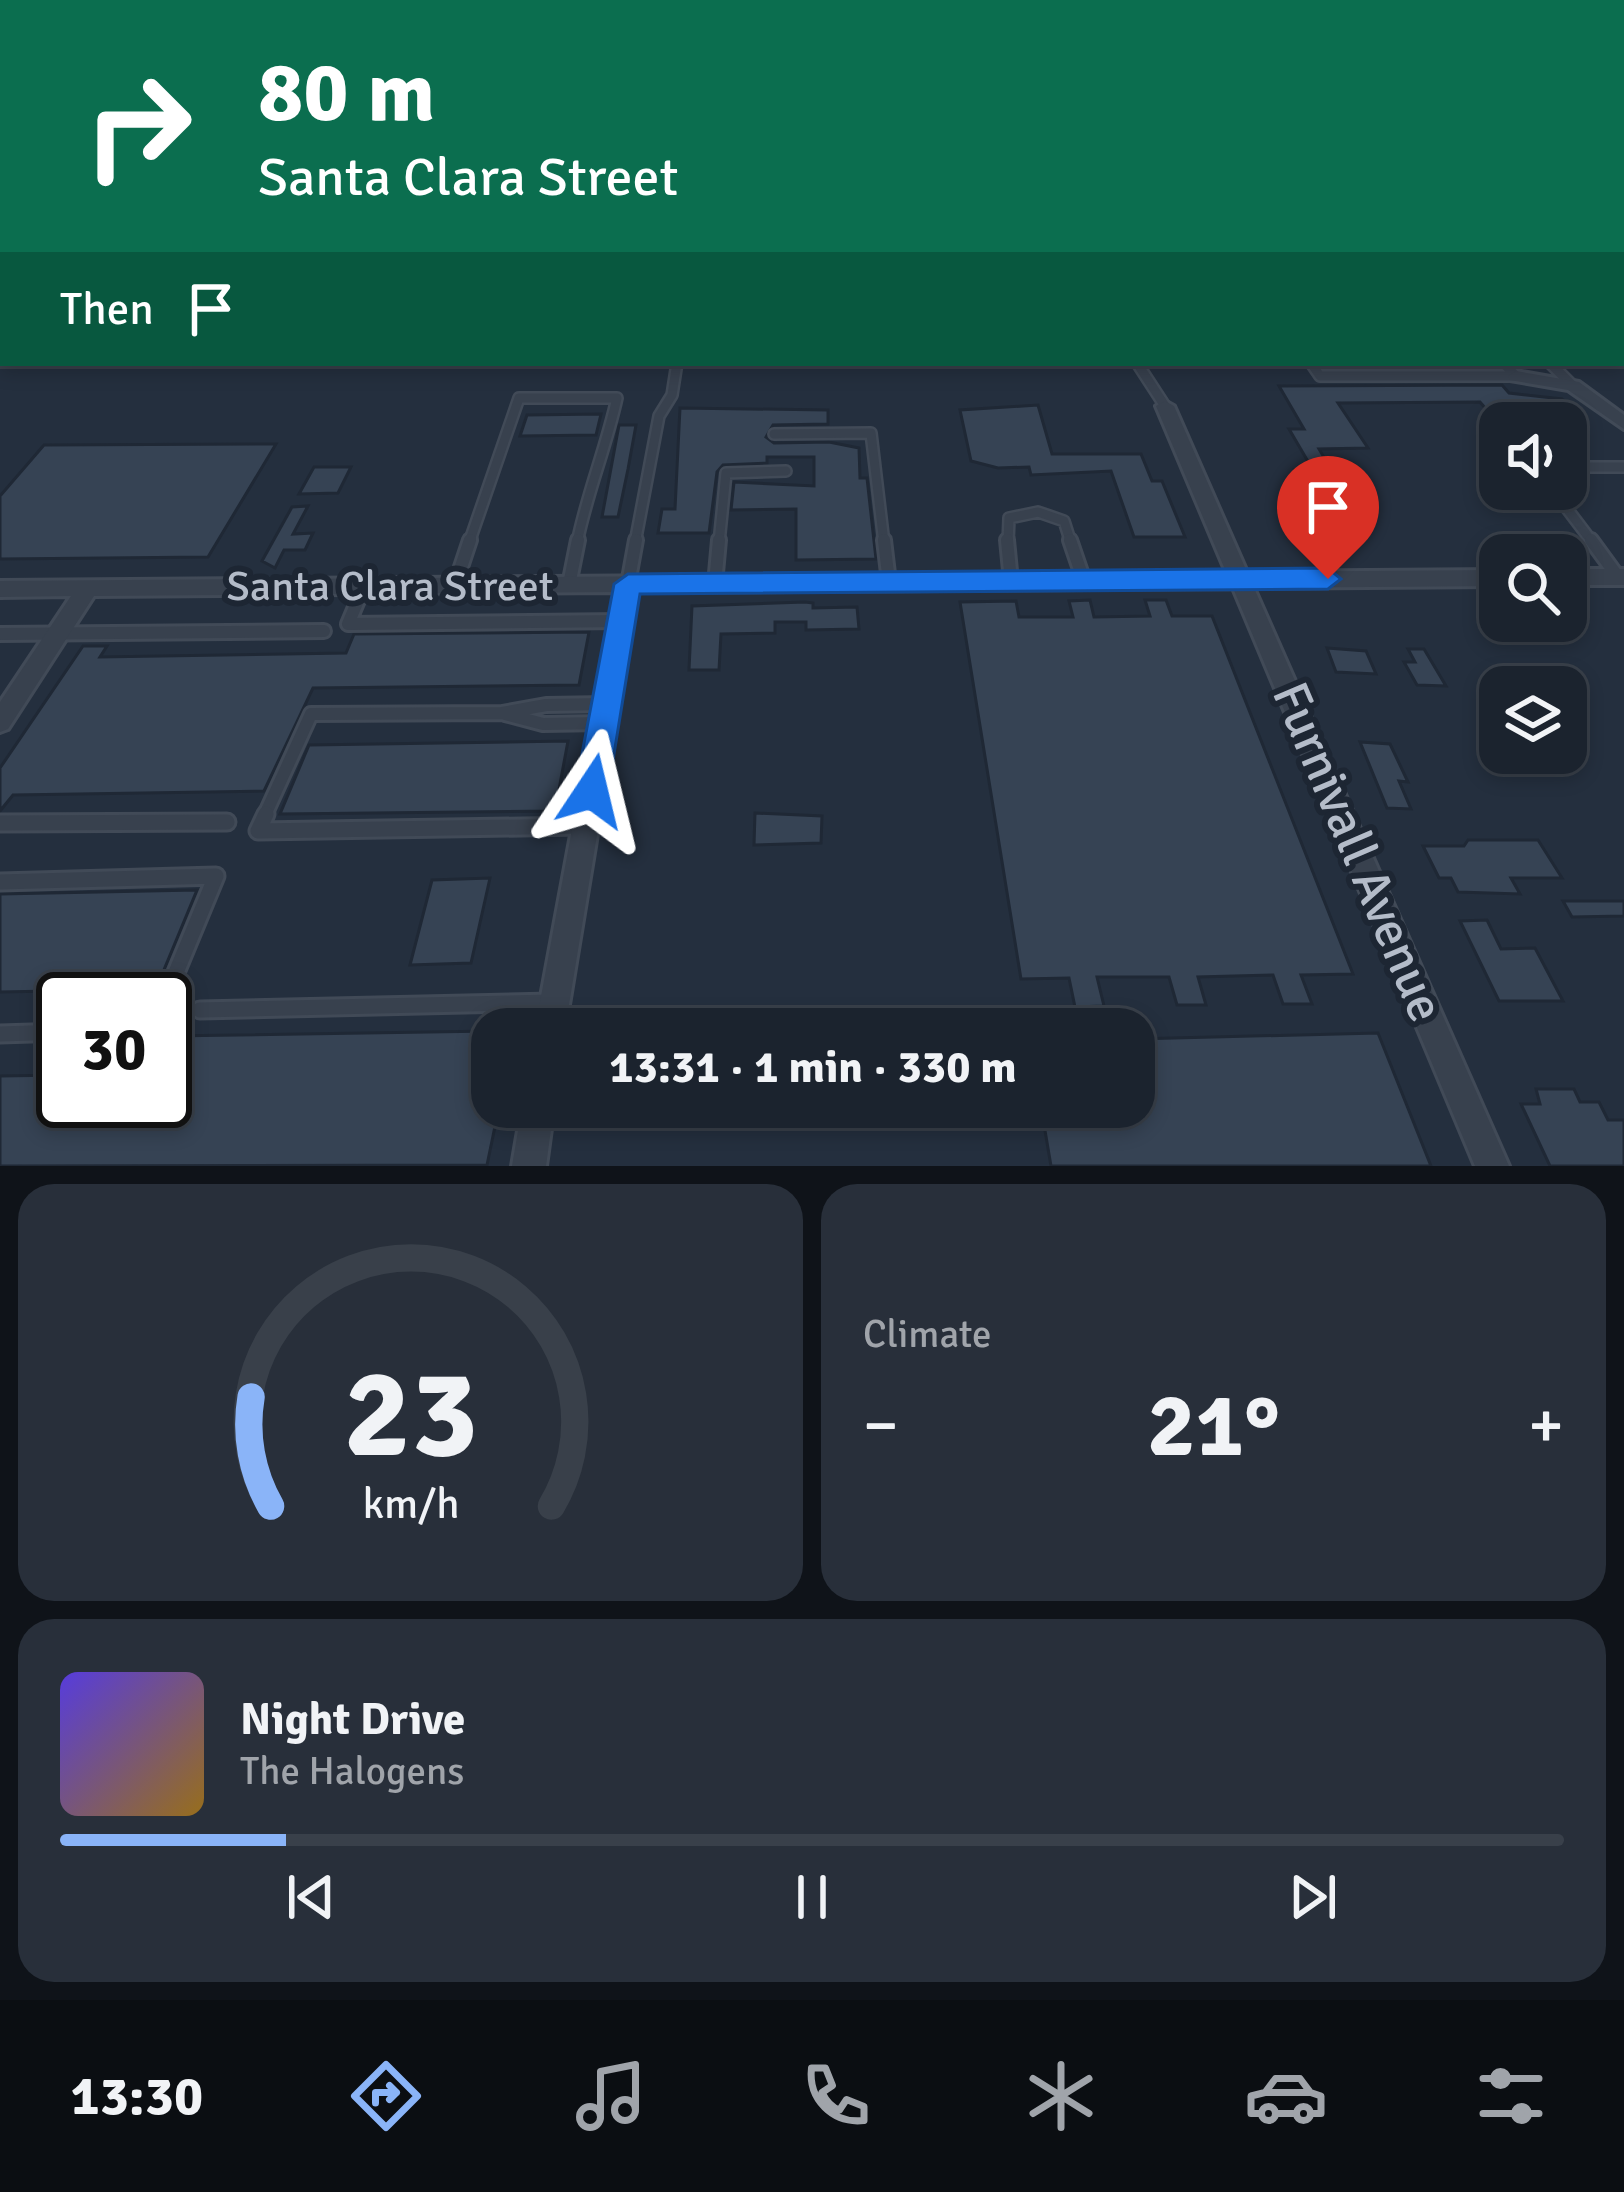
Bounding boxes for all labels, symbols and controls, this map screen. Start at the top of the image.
text: 80 m [258,41,435,145]
icon: right [60,48,216,204]
text: Santa Clara Street [258,144,678,211]
icon: arrive [178,276,244,342]
text: Then [60,282,154,337]
map controls [1479,402,1587,774]
button: sound [1479,402,1587,510]
pin [1277,456,1379,579]
icon: arrive [1295,474,1361,540]
button: search [1479,534,1587,642]
street label: Santa Clara Street [227,561,553,612]
button: layers [1479,666,1587,774]
street label: Furnivall Avenue [1258,673,1458,1031]
position arrow [529,728,655,854]
speed limit sign: 30 [36,972,192,1128]
text: 13:31 · 1 min · 330 m [609,1040,1017,1095]
text: Climate [863,1310,992,1358]
text: 23 [343,1338,478,1491]
text: 21° [1147,1370,1280,1481]
text: − [863,1385,899,1466]
text: + [1528,1385,1564,1466]
text: km/h [362,1477,459,1530]
text: Night Drive [240,1692,465,1747]
text: The Halogens [240,1747,464,1795]
icon: previous [278,1864,344,1930]
icon: pause [779,1864,845,1930]
icon: next [1280,1864,1346,1930]
icon: directions [344,2054,428,2138]
icon: music [569,2054,653,2138]
icon: phone [794,2054,878,2138]
icon: climate [1019,2054,1103,2138]
icon: car [1244,2054,1328,2138]
icon: filters [1469,2054,1553,2138]
text: 13:30 [71,2063,203,2130]

